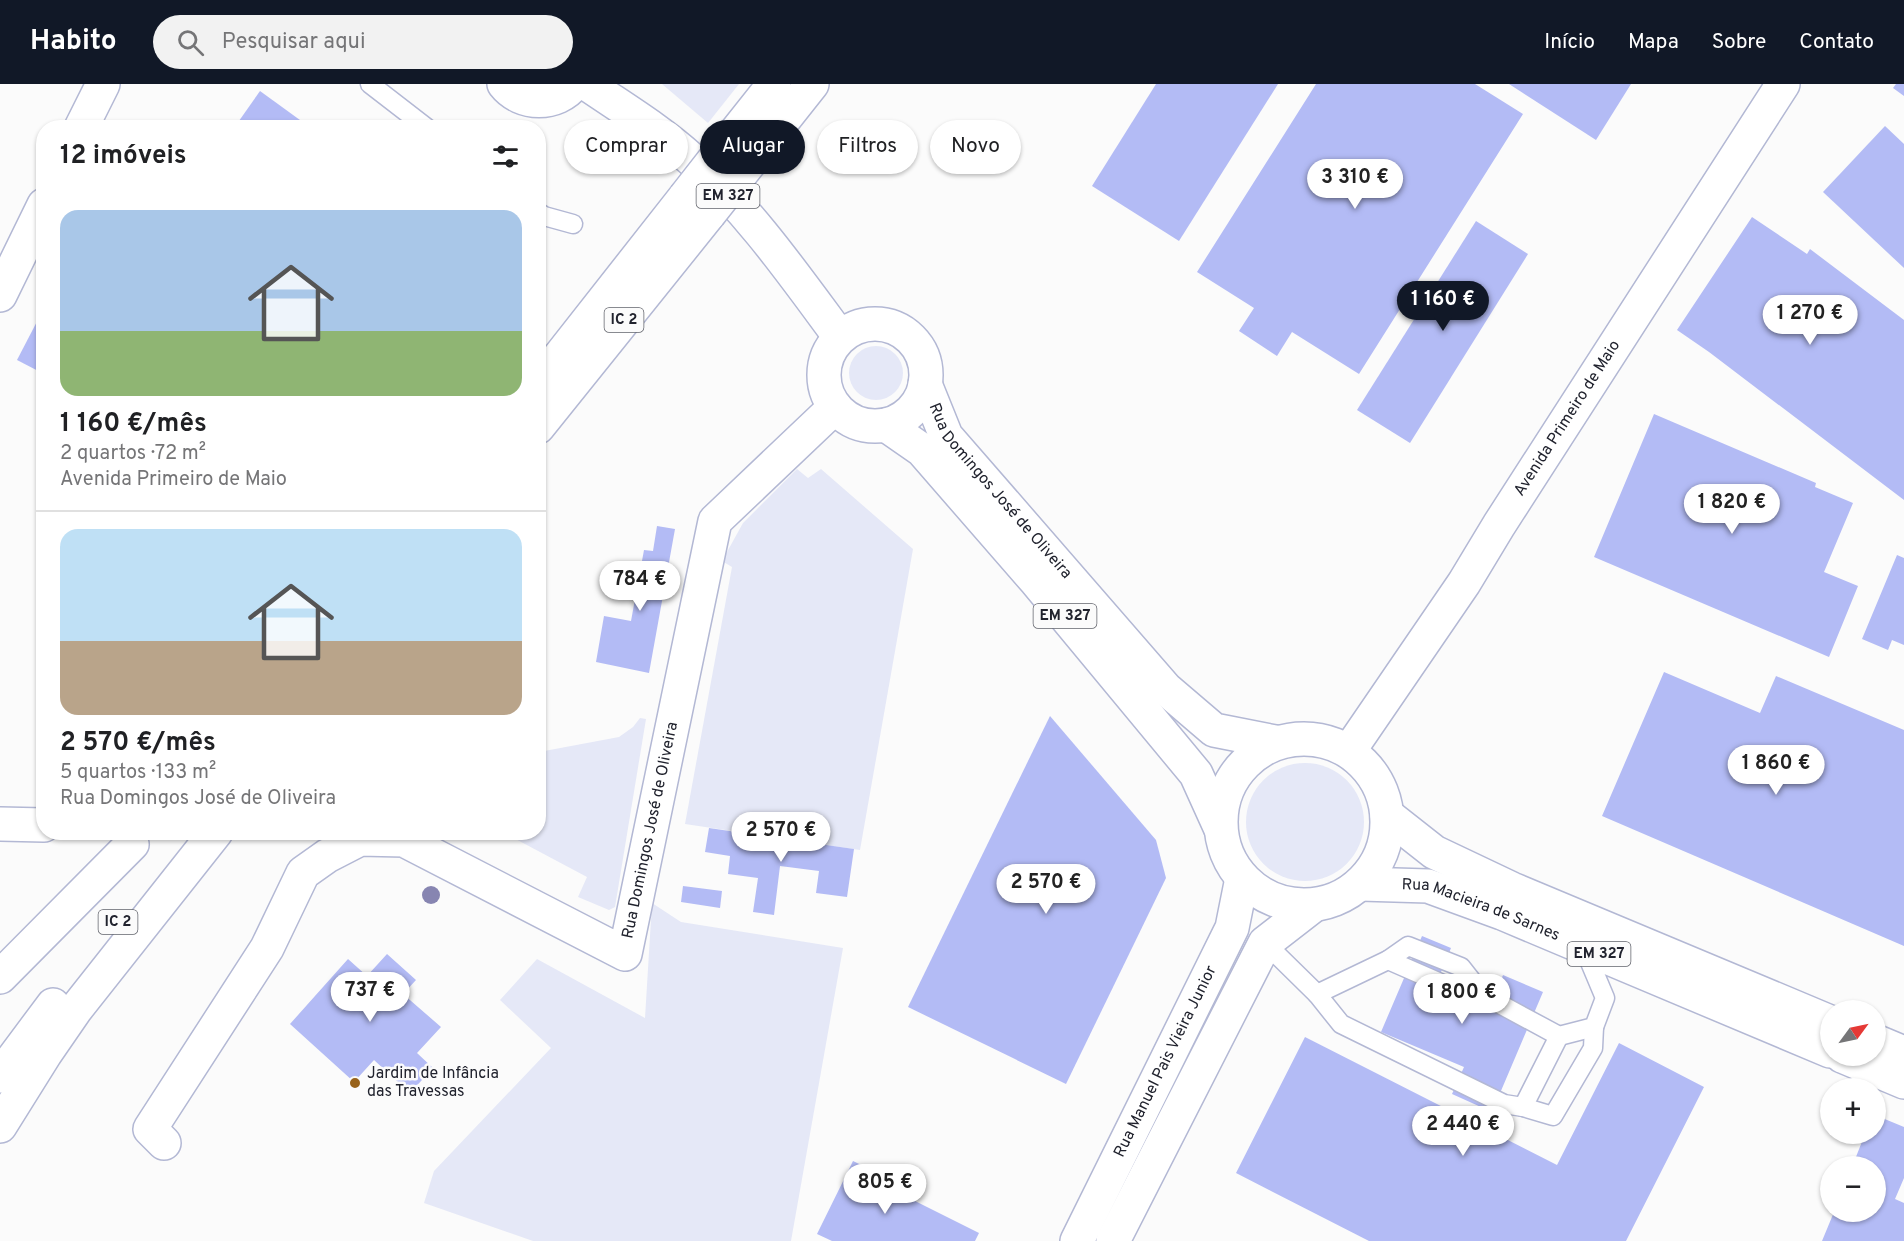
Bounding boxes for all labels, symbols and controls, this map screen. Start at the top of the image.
search box [153,15,573,69]
text: Habito [30,24,117,60]
icon: search [174,26,207,59]
text: Pesquisar aqui [222,29,366,56]
text: Início [1544,29,1595,56]
text: Mapa [1628,29,1679,56]
text: Sobre [1712,29,1766,56]
text: Contato [1799,29,1874,56]
chip: Comprar [564,120,688,174]
chip: Alugar [700,120,805,174]
chip: Filtros [817,120,918,174]
chip: Novo [930,120,1021,174]
text: 12 imóveis [60,140,187,173]
icon: filters [489,140,522,173]
pin: 3 310 € [1300,159,1410,210]
text: 3 310 € [1321,165,1389,191]
road number: EM 327 [696,184,760,208]
icon: home [237,249,345,357]
pin: 1 160 € [1388,281,1498,332]
text: 1 160 € [1411,287,1475,313]
pin: 1 270 € [1755,295,1865,346]
text: 1 270 € [1777,301,1843,327]
road number: IC 2 [604,308,644,332]
street label: Avenida Primeiro de Maio [1510,337,1625,500]
street label: Rua Domingos José de Oliveira [924,400,1076,583]
text: 1 160 €/mês [60,408,207,441]
text: 2 quartos · 72 m² [60,441,206,467]
text: Avenida Primeiro de Maio [60,467,287,493]
pin: 1 820 € [1677,484,1787,535]
text: 1 820 € [1698,490,1766,516]
pin: 784 € [598,561,682,612]
text: 784 € [613,567,667,593]
icon: home [237,568,345,676]
road number: EM 327 [1034,604,1096,628]
street label: Rua Domingos José de Oliveira [618,720,683,941]
text: 2 570 €/mês [60,727,216,760]
pin: 1 860 € [1721,745,1831,796]
text: 1 860 € [1742,751,1810,777]
text: 5 quartos · 133 m² [60,760,216,786]
text: Rua Domingos José de Oliveira [60,786,336,812]
pin: 2 570 € [726,812,836,863]
text: 2 570 € [745,818,817,844]
pin: 2 570 € [991,864,1101,915]
text: 2 570 € [1010,870,1082,896]
street label: Rua Macieira de Sarnes [1401,875,1563,946]
road number: IC 2 [98,910,138,934]
road number: EM 327 [1568,942,1630,966]
street label: Rua Manuel Pais Vieira Junior [1110,963,1222,1161]
pin: 737 € [328,972,412,1023]
pin: 1 800 € [1407,974,1517,1025]
text: 737 € [345,978,395,1004]
text: 1 800 € [1427,980,1497,1006]
north arrow [1820,1000,1886,1066]
map controls [1820,1000,1886,1222]
place label: Jardim de Infância das Travessas [367,1064,499,1102]
marker: Jardim de Infância das Travessas [348,1076,362,1090]
button: + [1820,1078,1886,1144]
pin: 2 440 € [1408,1106,1518,1157]
text: 2 440 € [1426,1112,1500,1138]
button: − [1820,1156,1886,1222]
pin: 805 € [843,1164,927,1215]
text: 805 € [857,1170,913,1196]

